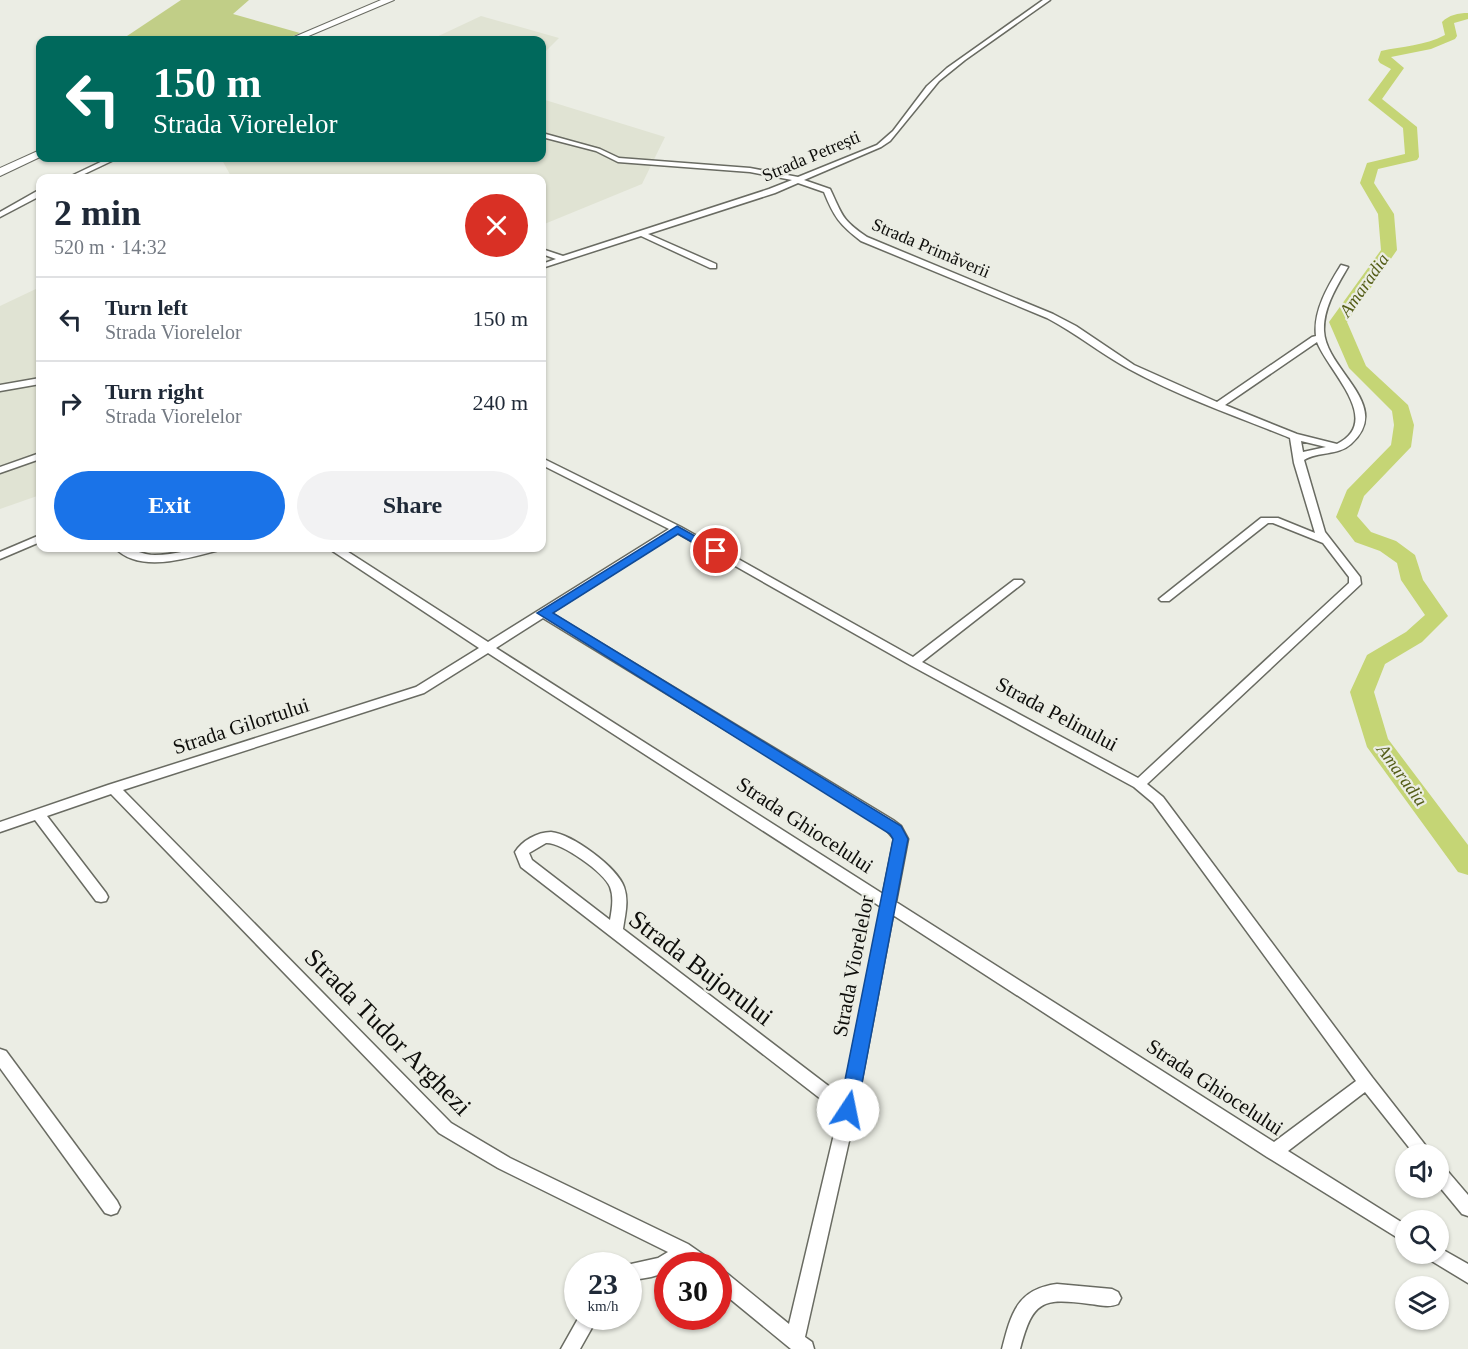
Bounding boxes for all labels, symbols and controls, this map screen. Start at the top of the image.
icon: left [54,60,132,138]
text: 150 m [153,60,262,106]
text: Strada Viorelelor [153,109,338,139]
street label: Strada Petrești [759,126,863,186]
text: 2 min [54,193,141,233]
button: close [465,194,528,257]
street label: Strada Primăverii [869,214,993,282]
text: 520 m · 14:32 [54,236,167,258]
water label: Amaradia [1335,250,1393,321]
text: Turn left [105,295,188,320]
icon: left [54,303,87,336]
text: 150 m [472,306,528,331]
text: Strada Viorelelor [105,321,242,343]
text: Turn right [105,379,204,404]
icon: right [54,387,87,420]
text: 240 m [472,390,528,415]
text: Strada Viorelelor [105,405,242,427]
button: Exit [54,471,285,540]
button: Share [297,471,528,540]
pin [690,525,741,576]
icon: arrive [699,534,732,567]
street label: Strada Pelinului [992,672,1122,756]
street label: Strada Gilortului [170,693,312,759]
water label: Amaradia [1372,739,1431,810]
street label: Strada Ghiocelului [732,772,878,878]
street label: Strada Viorelelor [828,893,878,1039]
street label: Strada Bujorului [623,904,779,1032]
street label: Strada Tudor Arghezi [299,943,477,1121]
street label: Strada Ghiocelului [1142,1034,1288,1140]
position arrow [816,1078,880,1142]
map controls [1395,1144,1449,1330]
button: sound [1395,1144,1449,1198]
button: search [1395,1210,1449,1264]
speed limit sign: 30 [654,1252,732,1330]
text: 23 [588,1267,618,1300]
button: layers [1395,1276,1449,1330]
text: km/h [588,1298,618,1314]

